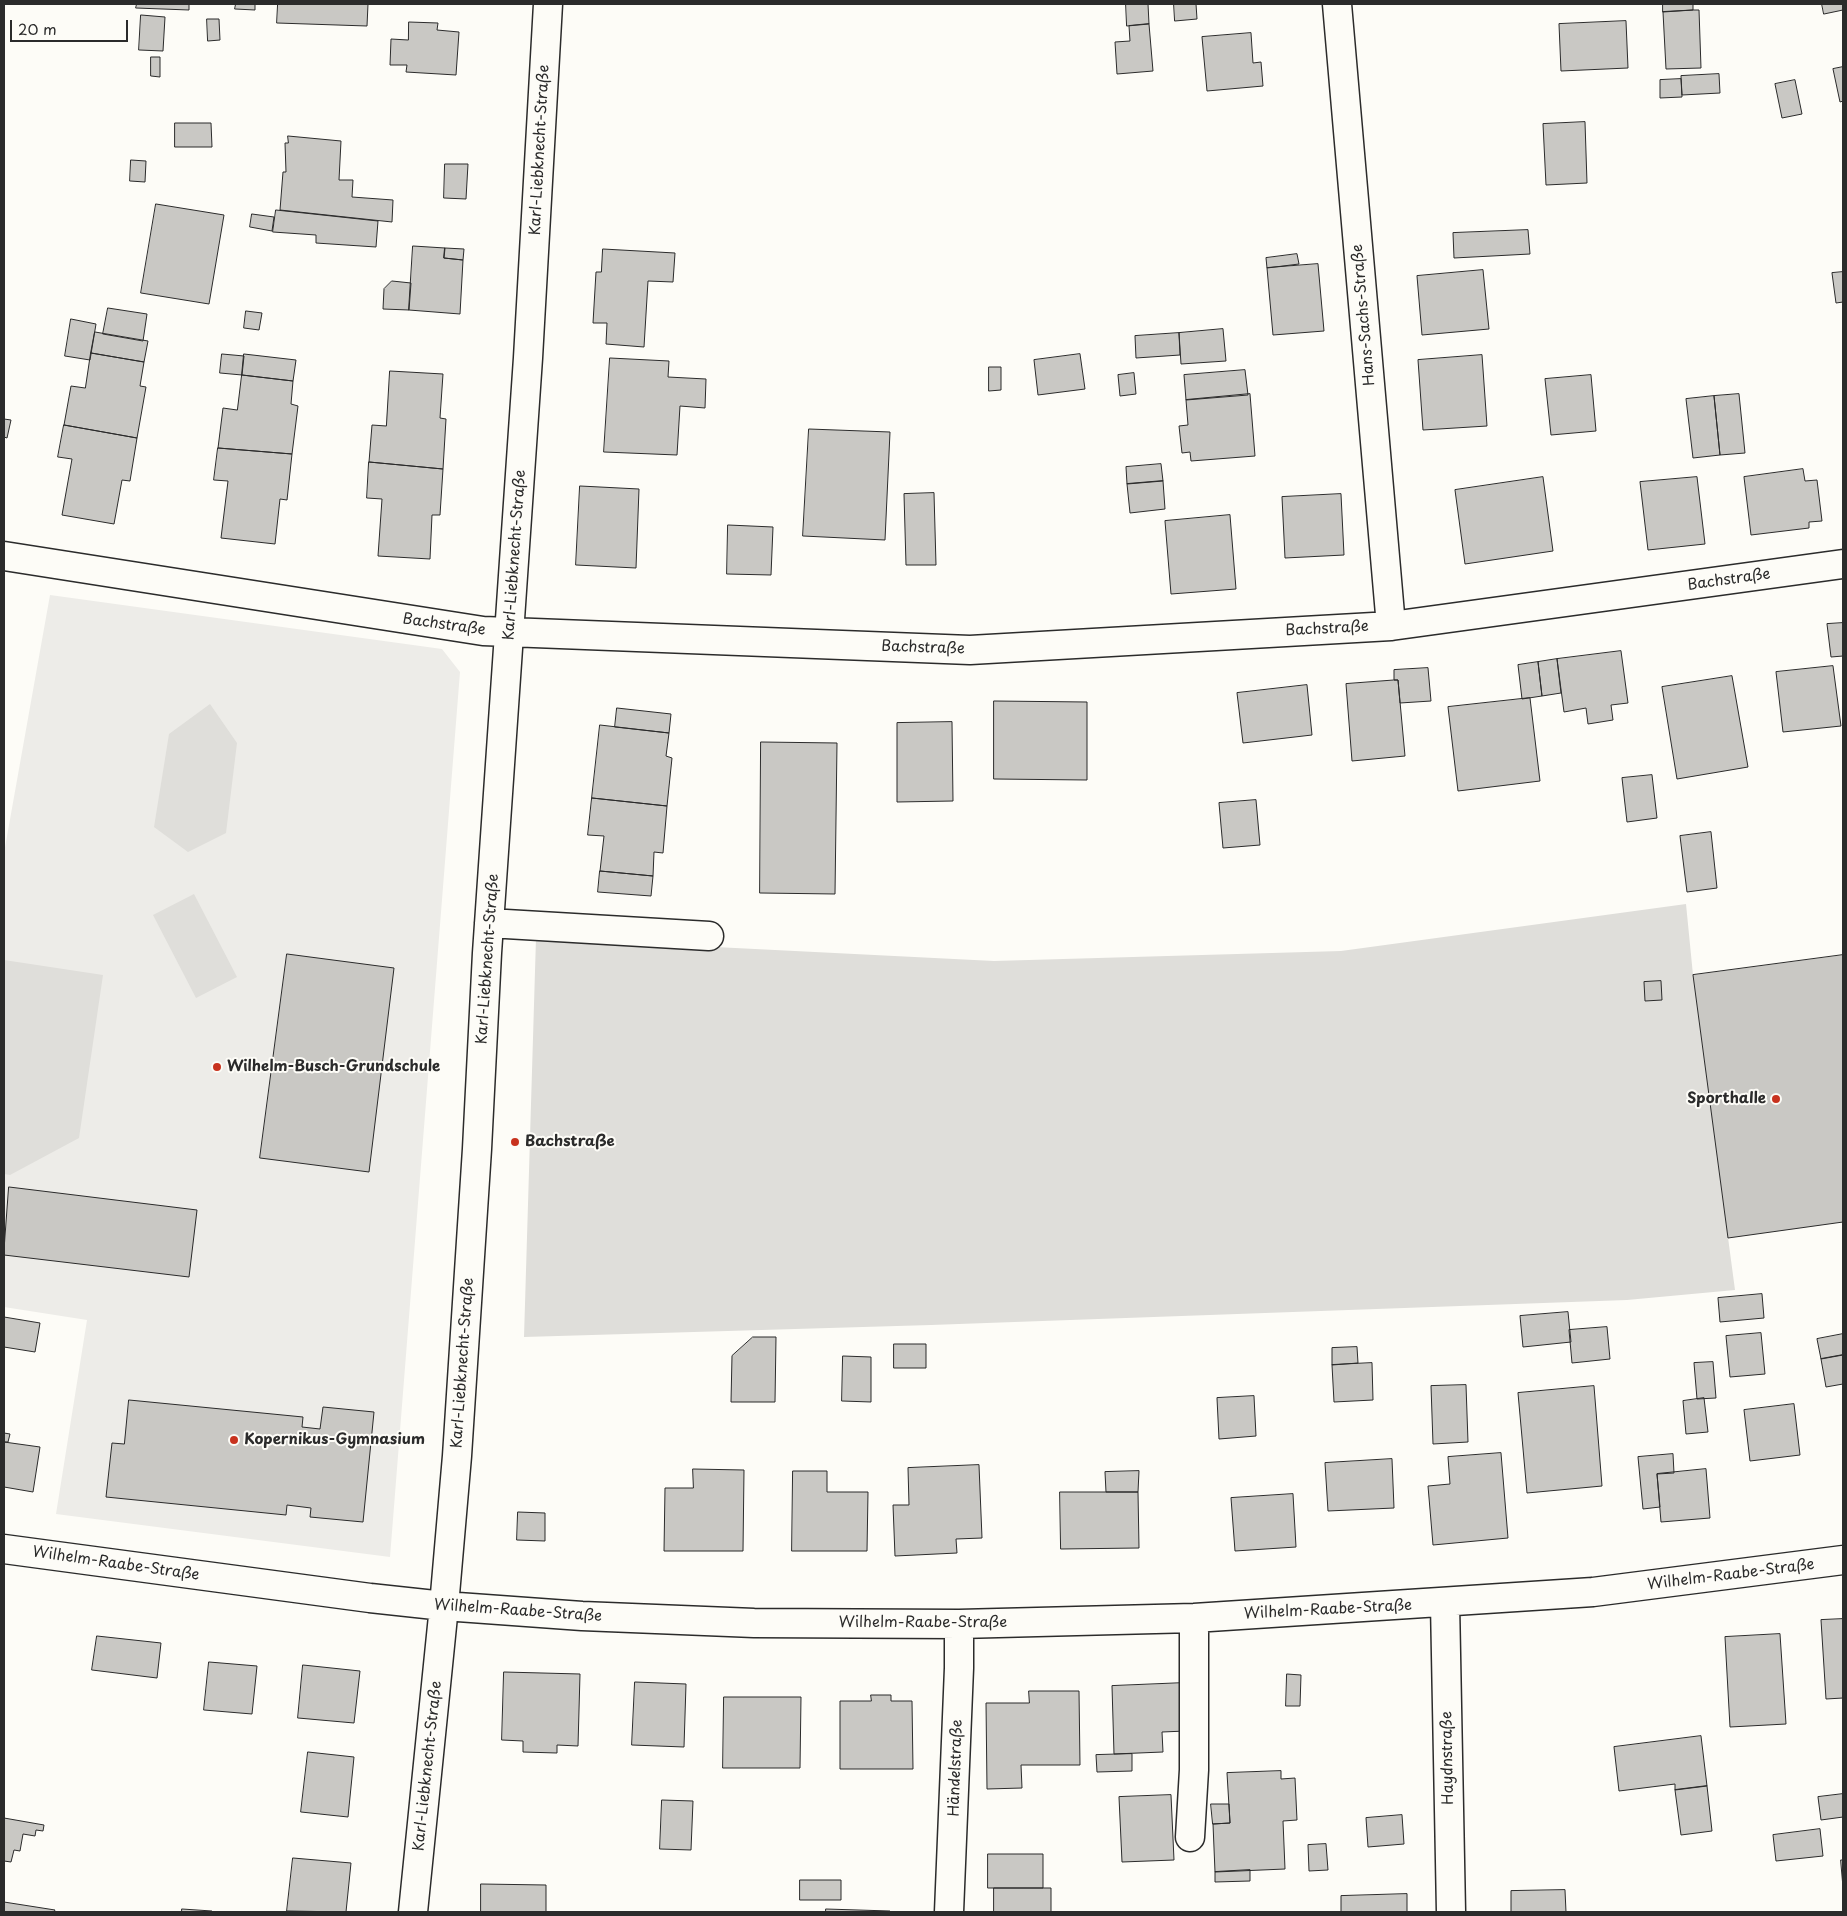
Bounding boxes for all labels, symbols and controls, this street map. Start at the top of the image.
scale bar [12,10,130,42]
text: 20 m [18,17,57,40]
street label: Karl-Liebknecht-Straße [527,64,553,236]
street label: Hans-Sachs-Straße [1349,243,1379,387]
street label: Karl-Liebknecht-Straße [500,469,530,641]
street label: Bachstraße [1686,565,1772,595]
street label: Bachstraße [401,610,487,640]
street label: Bachstraße [1285,618,1369,640]
street label: Bachstraße [881,638,965,658]
street label: Karl-Liebknecht-Straße [473,873,503,1045]
place label: Wilhelm-Busch-Grundschule [227,1058,440,1076]
marker: Wilhelm-Busch-Grundschule [211,1061,223,1073]
place label: Sporthalle [1687,1090,1766,1108]
marker: Sporthalle [1770,1093,1782,1105]
place label: Bachstraße [525,1133,615,1151]
marker: Bachstraße [509,1136,521,1148]
street label: Karl-Liebknecht-Straße [448,1277,478,1449]
place label: Kopernikus-Gymnasium [244,1431,425,1449]
marker: Kopernikus-Gymnasium [228,1434,240,1446]
street label: Wilhelm-Raabe-Straße [31,1543,201,1585]
street label: Wilhelm-Raabe-Straße [1646,1556,1816,1594]
street label: Wilhelm-Raabe-Straße [433,1596,603,1626]
street label: Wilhelm-Raabe-Straße [1243,1597,1413,1623]
street label: Wilhelm-Raabe-Straße [839,1614,1007,1632]
street label: Karl-Liebknecht-Straße [410,1680,446,1852]
street label: Haydnstraße [1438,1711,1458,1805]
street label: Händelstraße [945,1719,967,1817]

